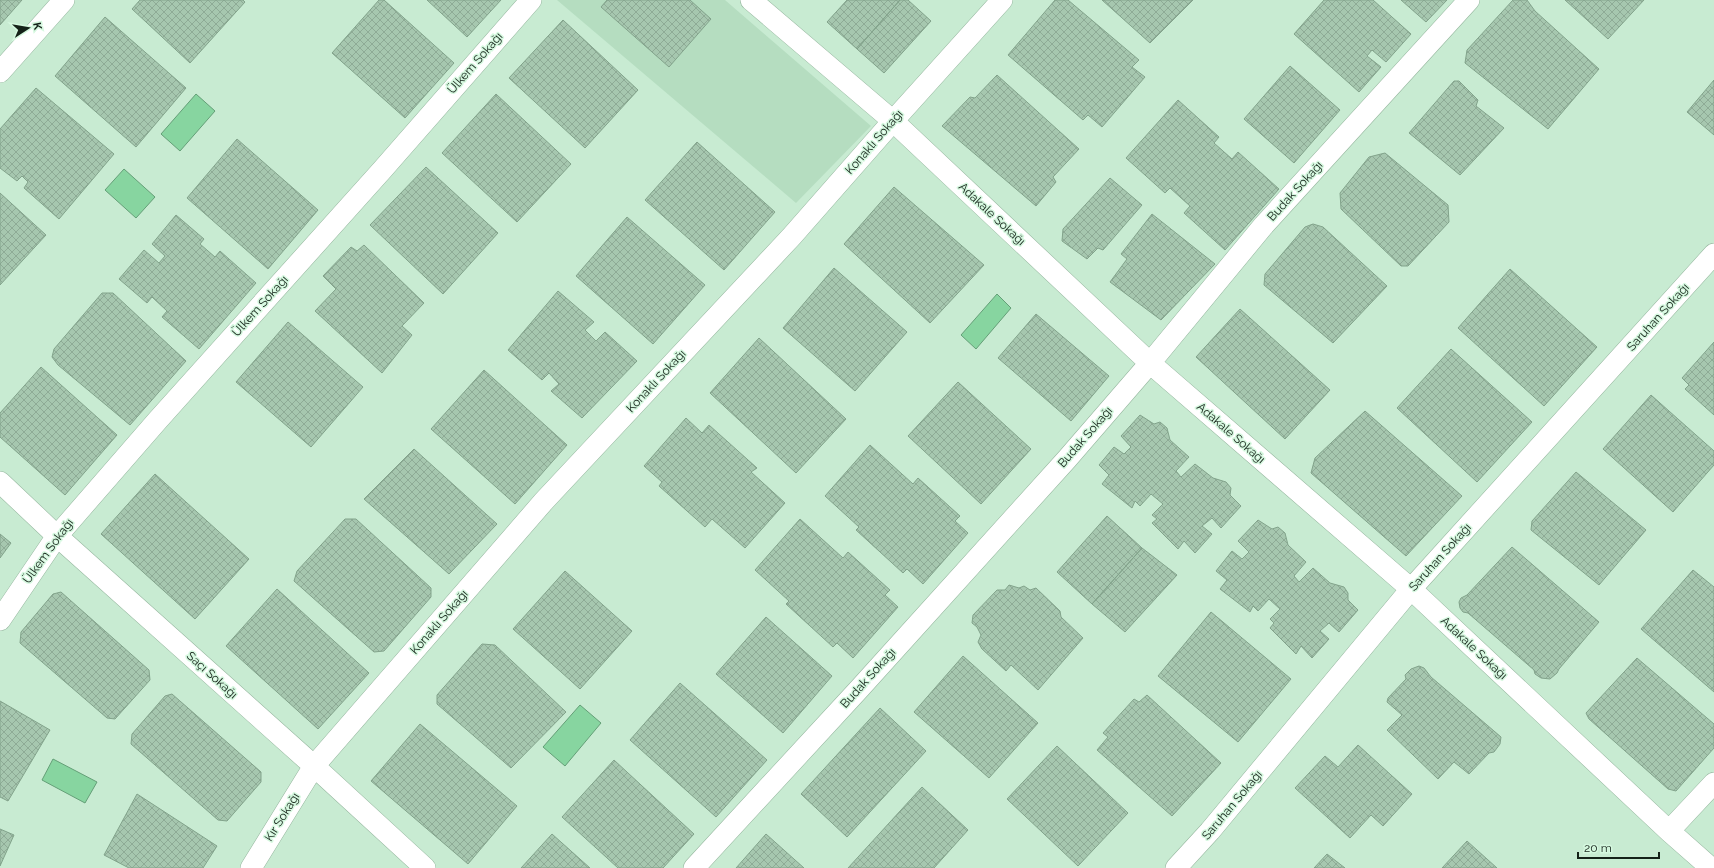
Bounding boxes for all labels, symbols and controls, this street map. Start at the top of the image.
north arrow [8,8,48,48]
text: K [30,21,45,32]
street label: Ülkem Sokağı [445,29,505,97]
street label: Konaklı Sokağı [842,107,906,177]
street label: Budak Sokağı [1264,158,1326,224]
street label: Adakale Sokağı [956,180,1028,248]
street label: Ülkem Sokağı [229,273,291,339]
street label: Saruhan Sokağı [1624,280,1692,354]
street label: Konaklı Sokağı [623,347,689,415]
street label: Adakale Sokağı [1194,400,1268,466]
street label: Budak Sokağı [1055,404,1115,470]
street label: Ülkem Sokağı [20,516,76,586]
street label: Saruhan Sokağı [1406,520,1474,594]
street label: Konaklı Sokağı [407,587,471,657]
street label: Adakale Sokağı [1438,614,1510,682]
street label: Budak Sokağı [837,645,899,711]
street label: Saçı Sokağı [184,649,240,701]
street label: Saruhan Sokağı [1199,768,1265,842]
street label: Kır Sokağı [262,790,302,844]
scale bar [1578,834,1659,860]
text: 20 m [1584,841,1612,855]

